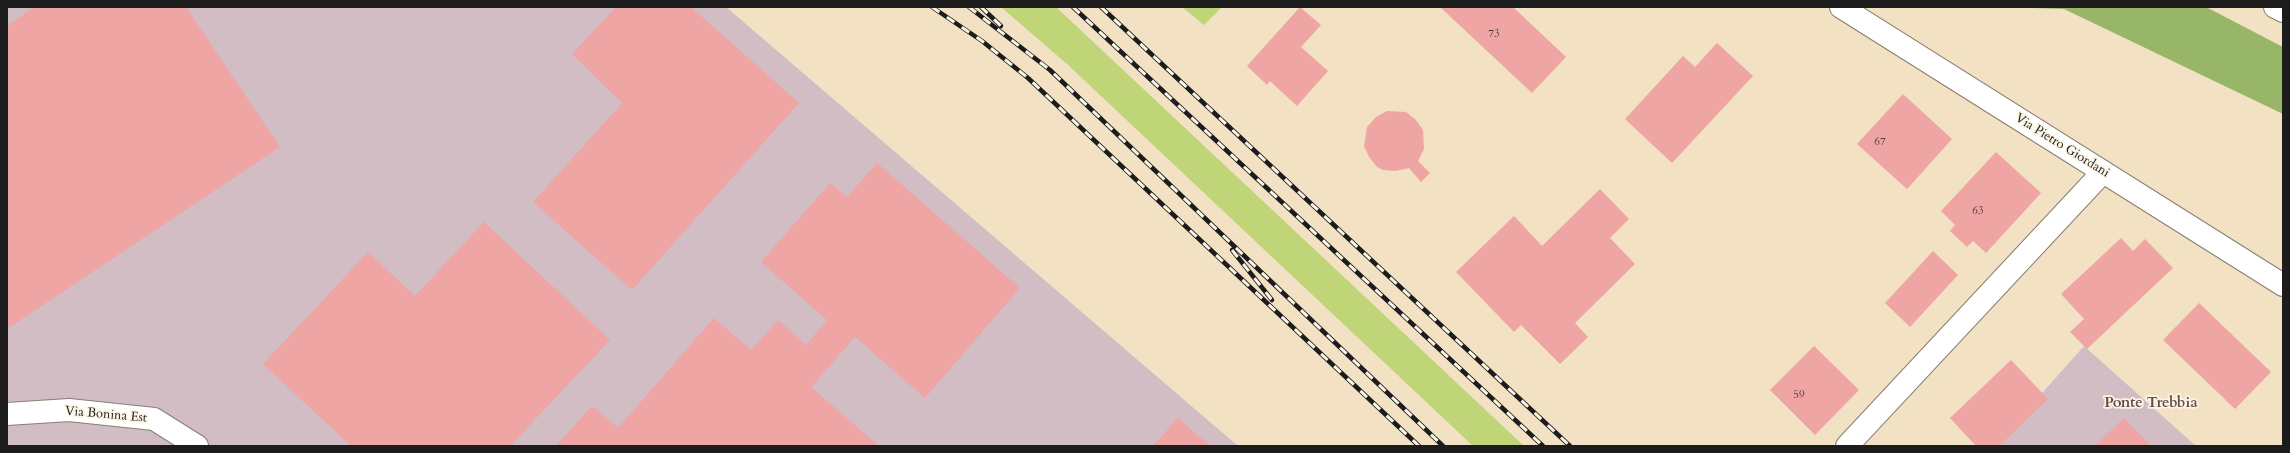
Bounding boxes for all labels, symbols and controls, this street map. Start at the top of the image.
house number: 73 [1488,27,1500,41]
street label: Via Pietro Giordani [2012,111,2112,181]
house number: 67 [1874,135,1886,149]
house number: 63 [1972,204,1984,218]
house number: 59 [1793,388,1805,402]
district label: Ponte Trebbia [2104,395,2198,413]
street label: Via Bonina Est [64,404,148,426]

